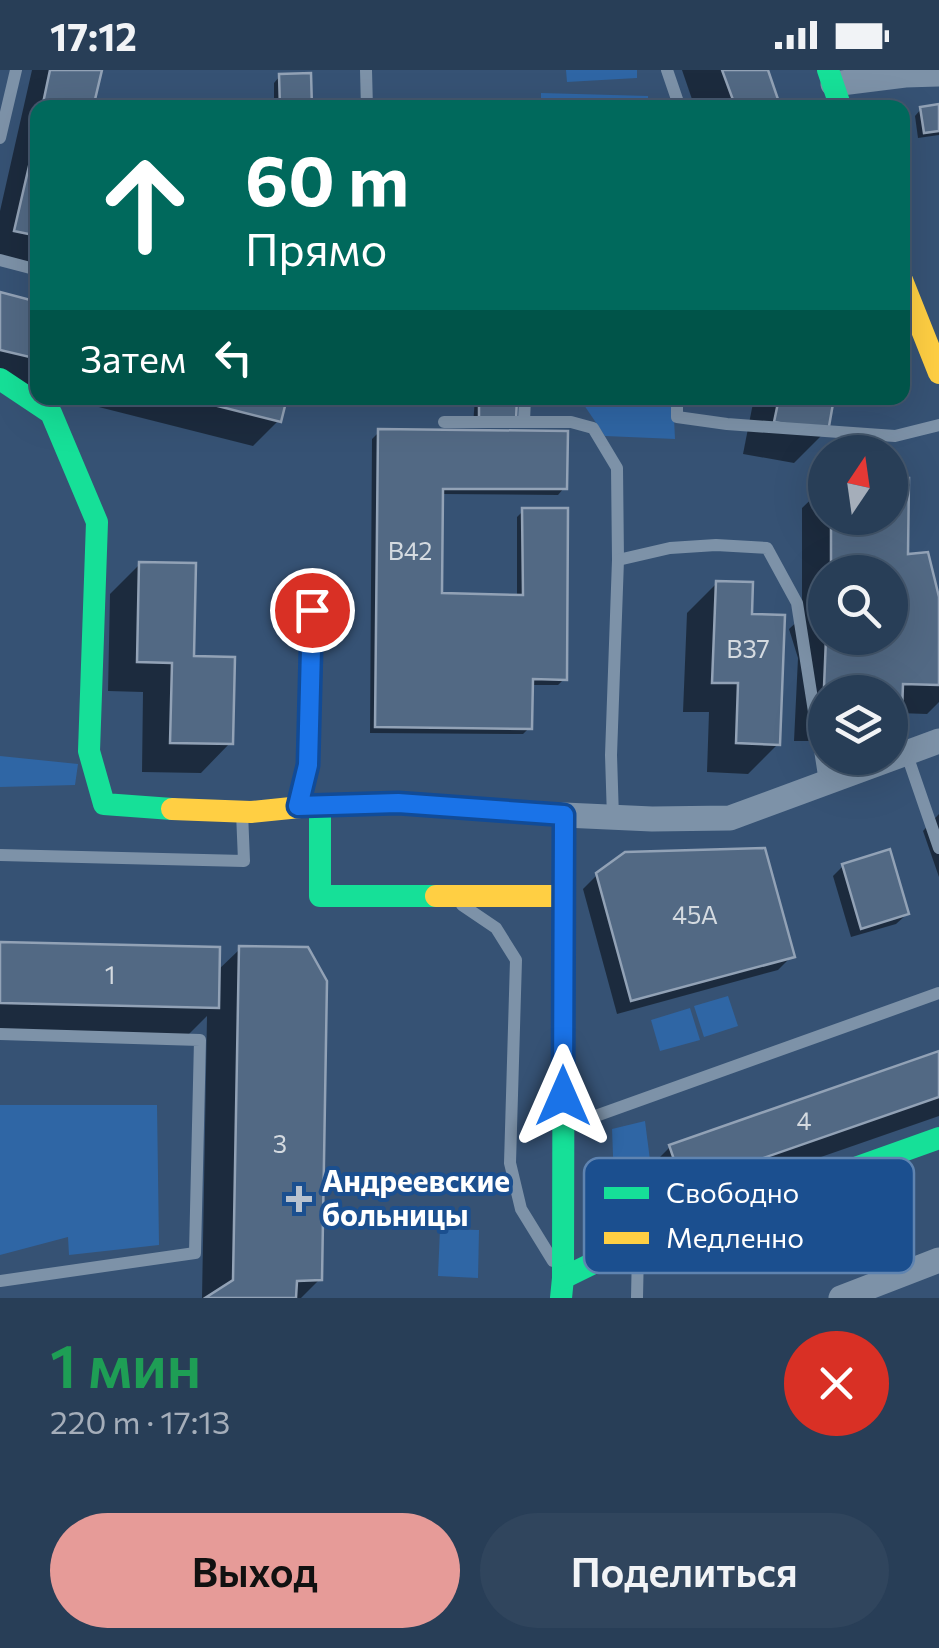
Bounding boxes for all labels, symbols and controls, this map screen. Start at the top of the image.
text: 17:12 [50,12,137,59]
text: 60 m [245,135,409,220]
icon: ahead [80,140,210,270]
text: Прямо [245,220,387,275]
icon: left [206,330,261,385]
text: Затем [80,334,186,381]
north arrow [808,435,908,535]
map controls [808,435,908,775]
house number: В42 [388,535,432,565]
button: search [808,555,908,655]
pin [270,568,355,653]
icon: arrive [285,583,340,638]
house number: В37 [726,633,770,663]
button: layers [808,675,908,775]
house number: 45А [672,899,718,929]
house number: 1 [105,959,115,989]
position arrow [511,1044,615,1148]
house number: 4 [796,1105,812,1135]
house number: 3 [273,1128,287,1158]
legend [584,1158,914,1273]
place label: Андреевские больницы [322,1161,510,1232]
text: Свободно [666,1175,799,1209]
marker: Андреевские больницы [286,1186,312,1212]
text: Медленно [666,1220,804,1254]
text: 1 мин [50,1327,201,1400]
button: close [784,1331,889,1436]
text: 220 m · 17:13 [50,1401,230,1441]
button: Выход [50,1513,460,1628]
button: Поделиться [480,1513,889,1628]

